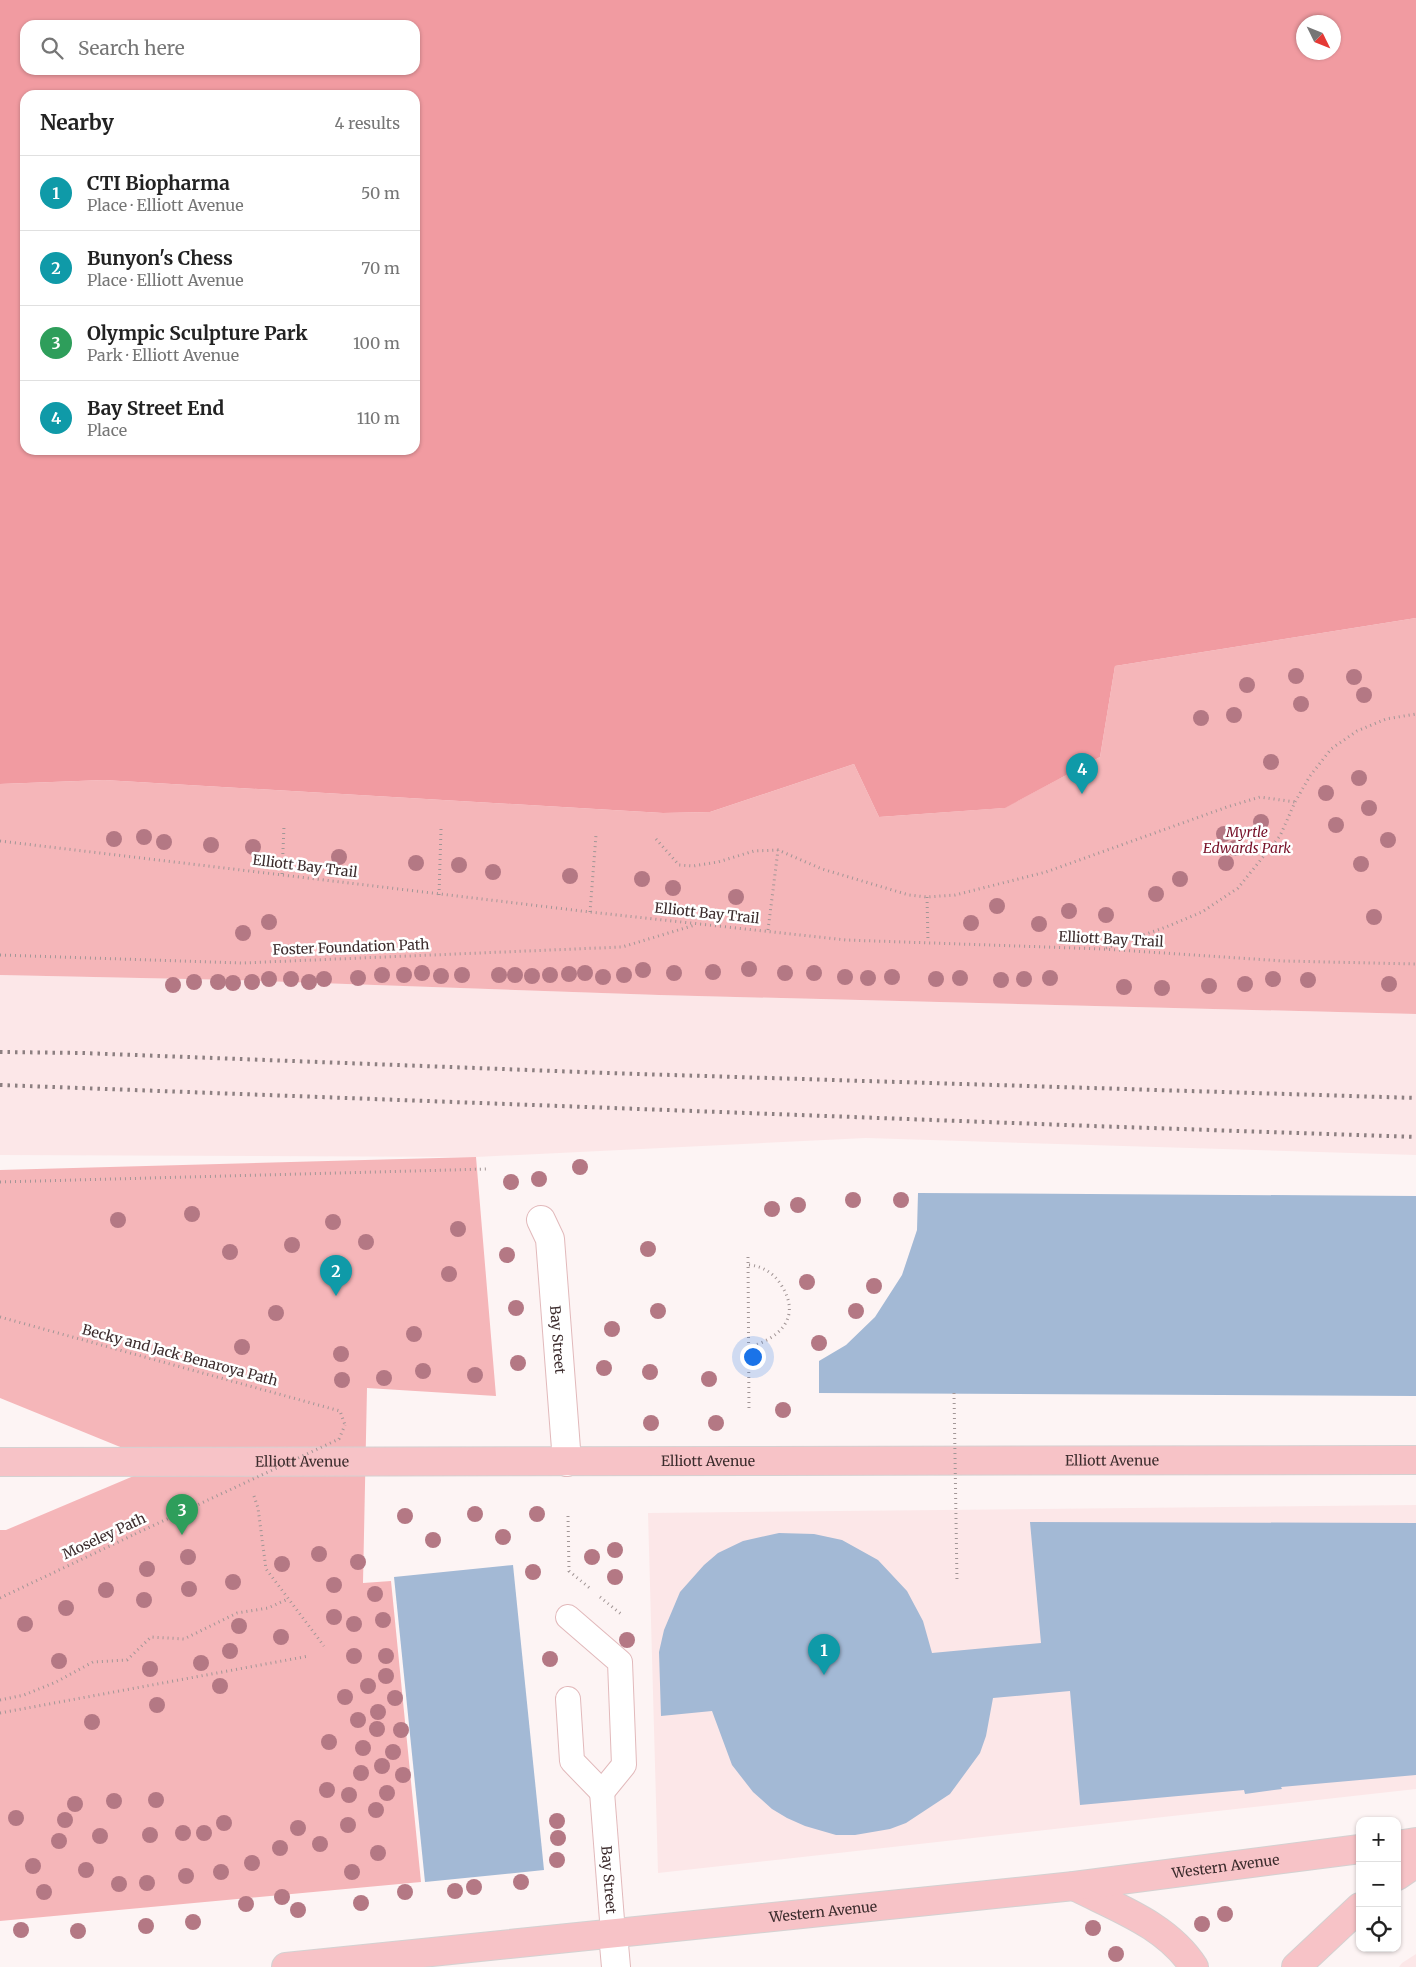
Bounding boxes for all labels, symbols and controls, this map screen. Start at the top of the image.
north arrow [1296,15,1341,60]
search box [20,20,420,75]
icon: search [38,34,66,62]
text: Search here [78,36,185,60]
text: Nearby [40,109,114,136]
text: 4 results [334,113,400,133]
text: CTI Biopharma [87,171,230,195]
text: 1 [52,183,60,203]
text: 50 m [361,183,400,203]
text: Place · Elliott Avenue [87,195,244,215]
text: Bunyon's Chess [87,246,233,270]
text: 2 [51,258,61,278]
text: 70 m [361,258,400,278]
text: Place · Elliott Avenue [87,270,244,290]
text: Olympic Sculpture Park [87,321,308,345]
text: 3 [51,333,61,353]
text: 100 m [353,333,400,353]
text: Park · Elliott Avenue [87,345,239,365]
text: Bay Street End [87,396,224,420]
text: 4 [51,408,61,428]
text: 110 m [357,408,400,428]
text: Place [87,420,127,440]
pin: 4 [1066,753,1098,794]
park label: Myrtle Edwards Park [1203,823,1291,857]
street label: Elliott Bay Trail [252,851,359,881]
street label: Elliott Bay Trail [654,899,761,928]
street label: Elliott Bay Trail [1058,927,1165,951]
street label: Foster Foundation Path [272,935,430,959]
pin: 2 [320,1255,352,1296]
street label: Bay Street [546,1305,569,1375]
street label: Becky and Jack Benaroya Path [80,1320,280,1390]
your location [740,1344,766,1370]
street label: Elliott Avenue [1065,1451,1159,1469]
street label: Elliott Avenue [661,1452,755,1470]
street label: Elliott Avenue [255,1453,349,1471]
pin: 3 [166,1494,198,1535]
street label: Moseley Path [59,1509,149,1563]
pin: 1 [808,1634,840,1675]
map controls [1356,1817,1401,1952]
button: + [1356,1817,1401,1862]
street label: Bay Street [597,1845,621,1915]
street label: Western Avenue [1170,1851,1280,1882]
button: − [1356,1862,1401,1907]
street label: Western Avenue [767,1897,878,1926]
button: locate [1356,1907,1401,1952]

